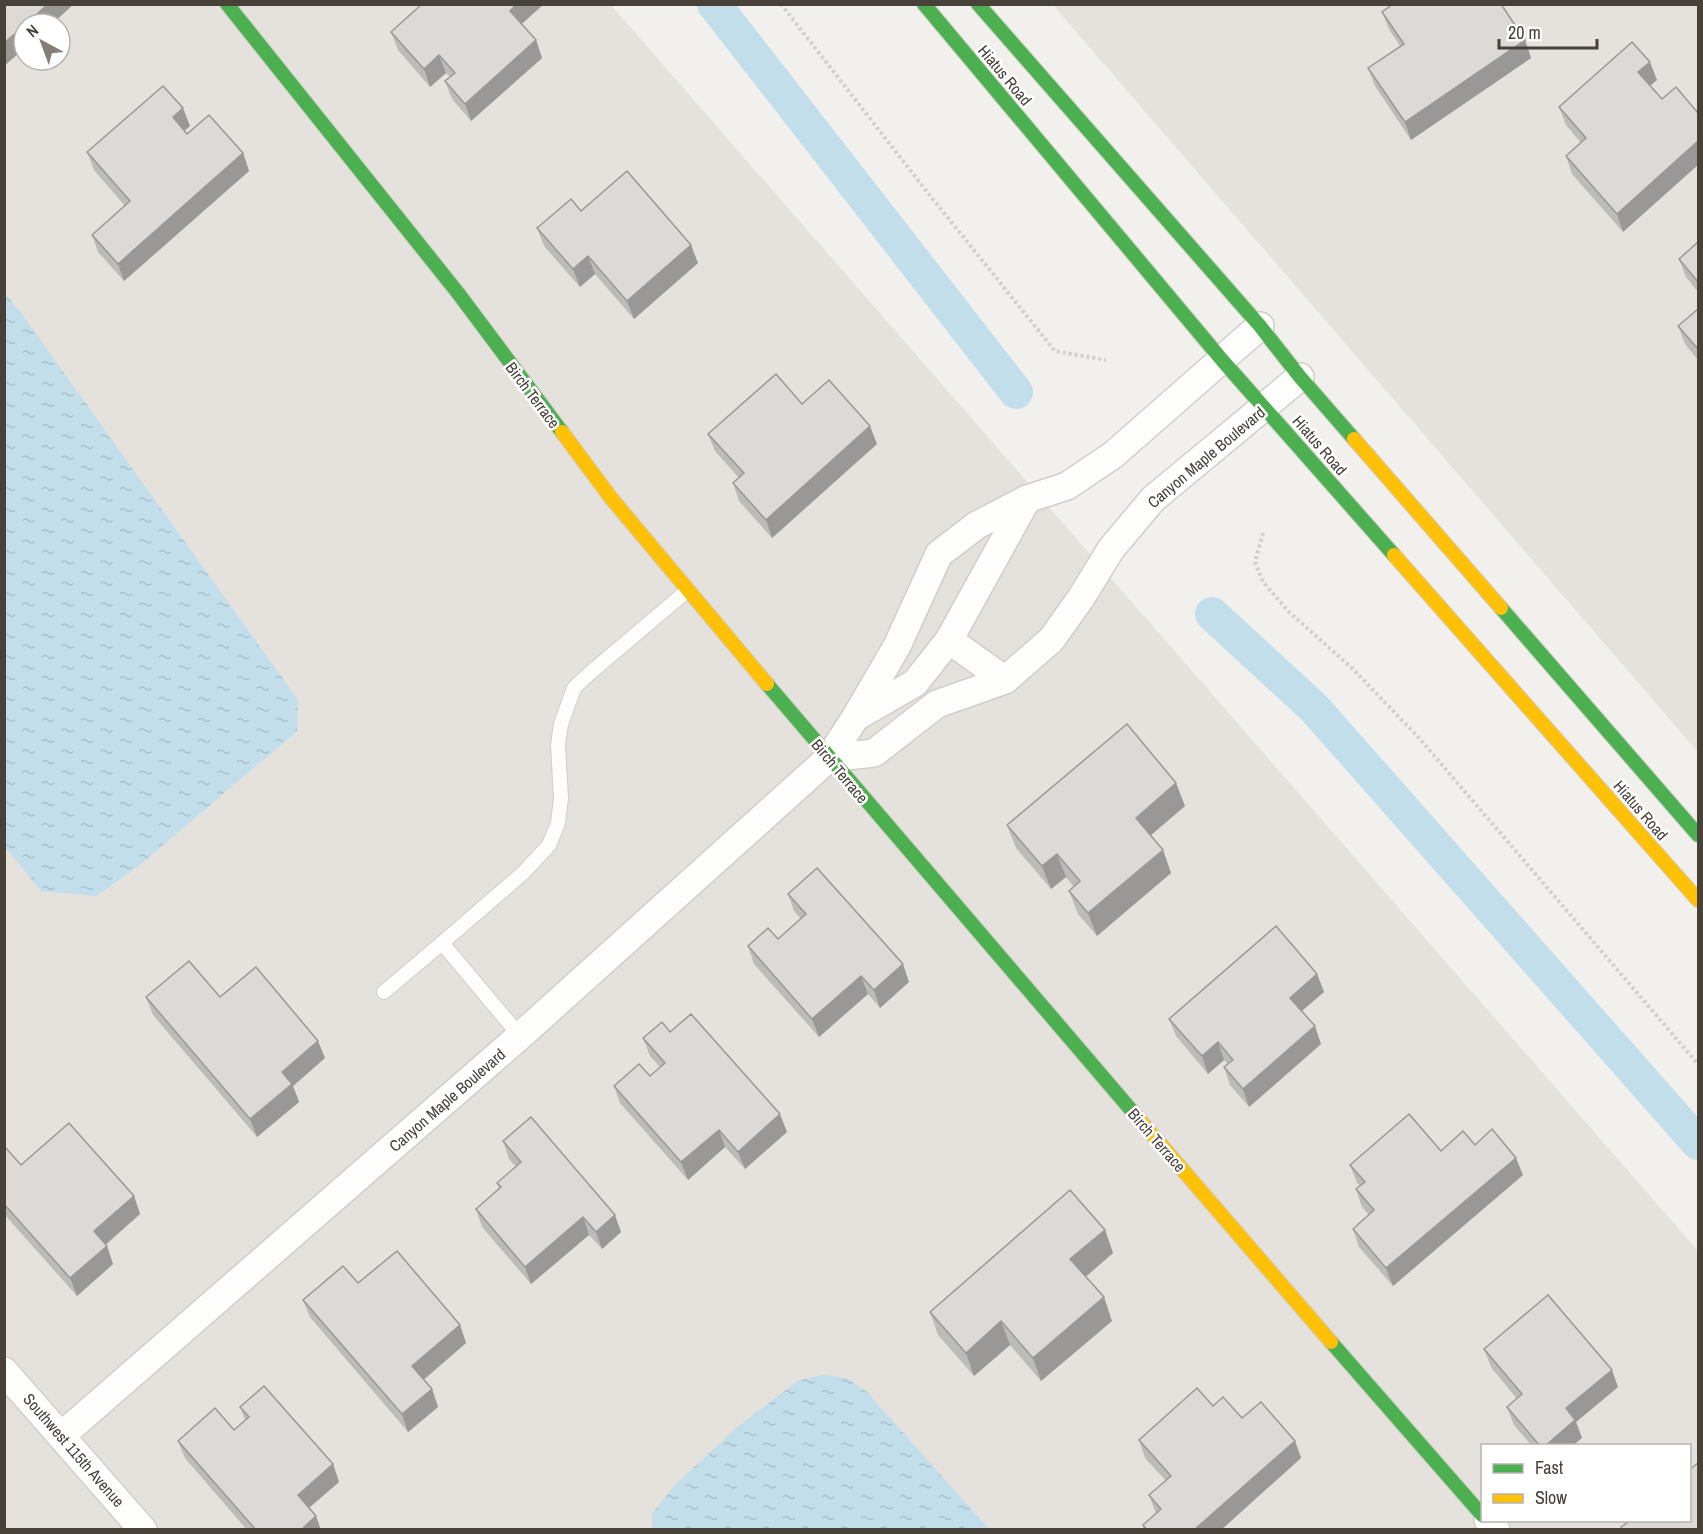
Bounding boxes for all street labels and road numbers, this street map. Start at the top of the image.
street label: Hiatus Road [973,40,1037,110]
street label: Birch Terrace [501,357,565,433]
street label: Canyon Maple Boulevard [1143,401,1269,513]
street label: Hiatus Road [1288,410,1352,480]
street label: Birch Terrace [807,734,873,808]
street label: Hiatus Road [1609,775,1673,845]
street label: Canyon Maple Boulevard [384,1043,510,1157]
street label: Birch Terrace [1123,1103,1191,1177]
street label: Southwest 115th Avenue [18,1388,130,1512]

